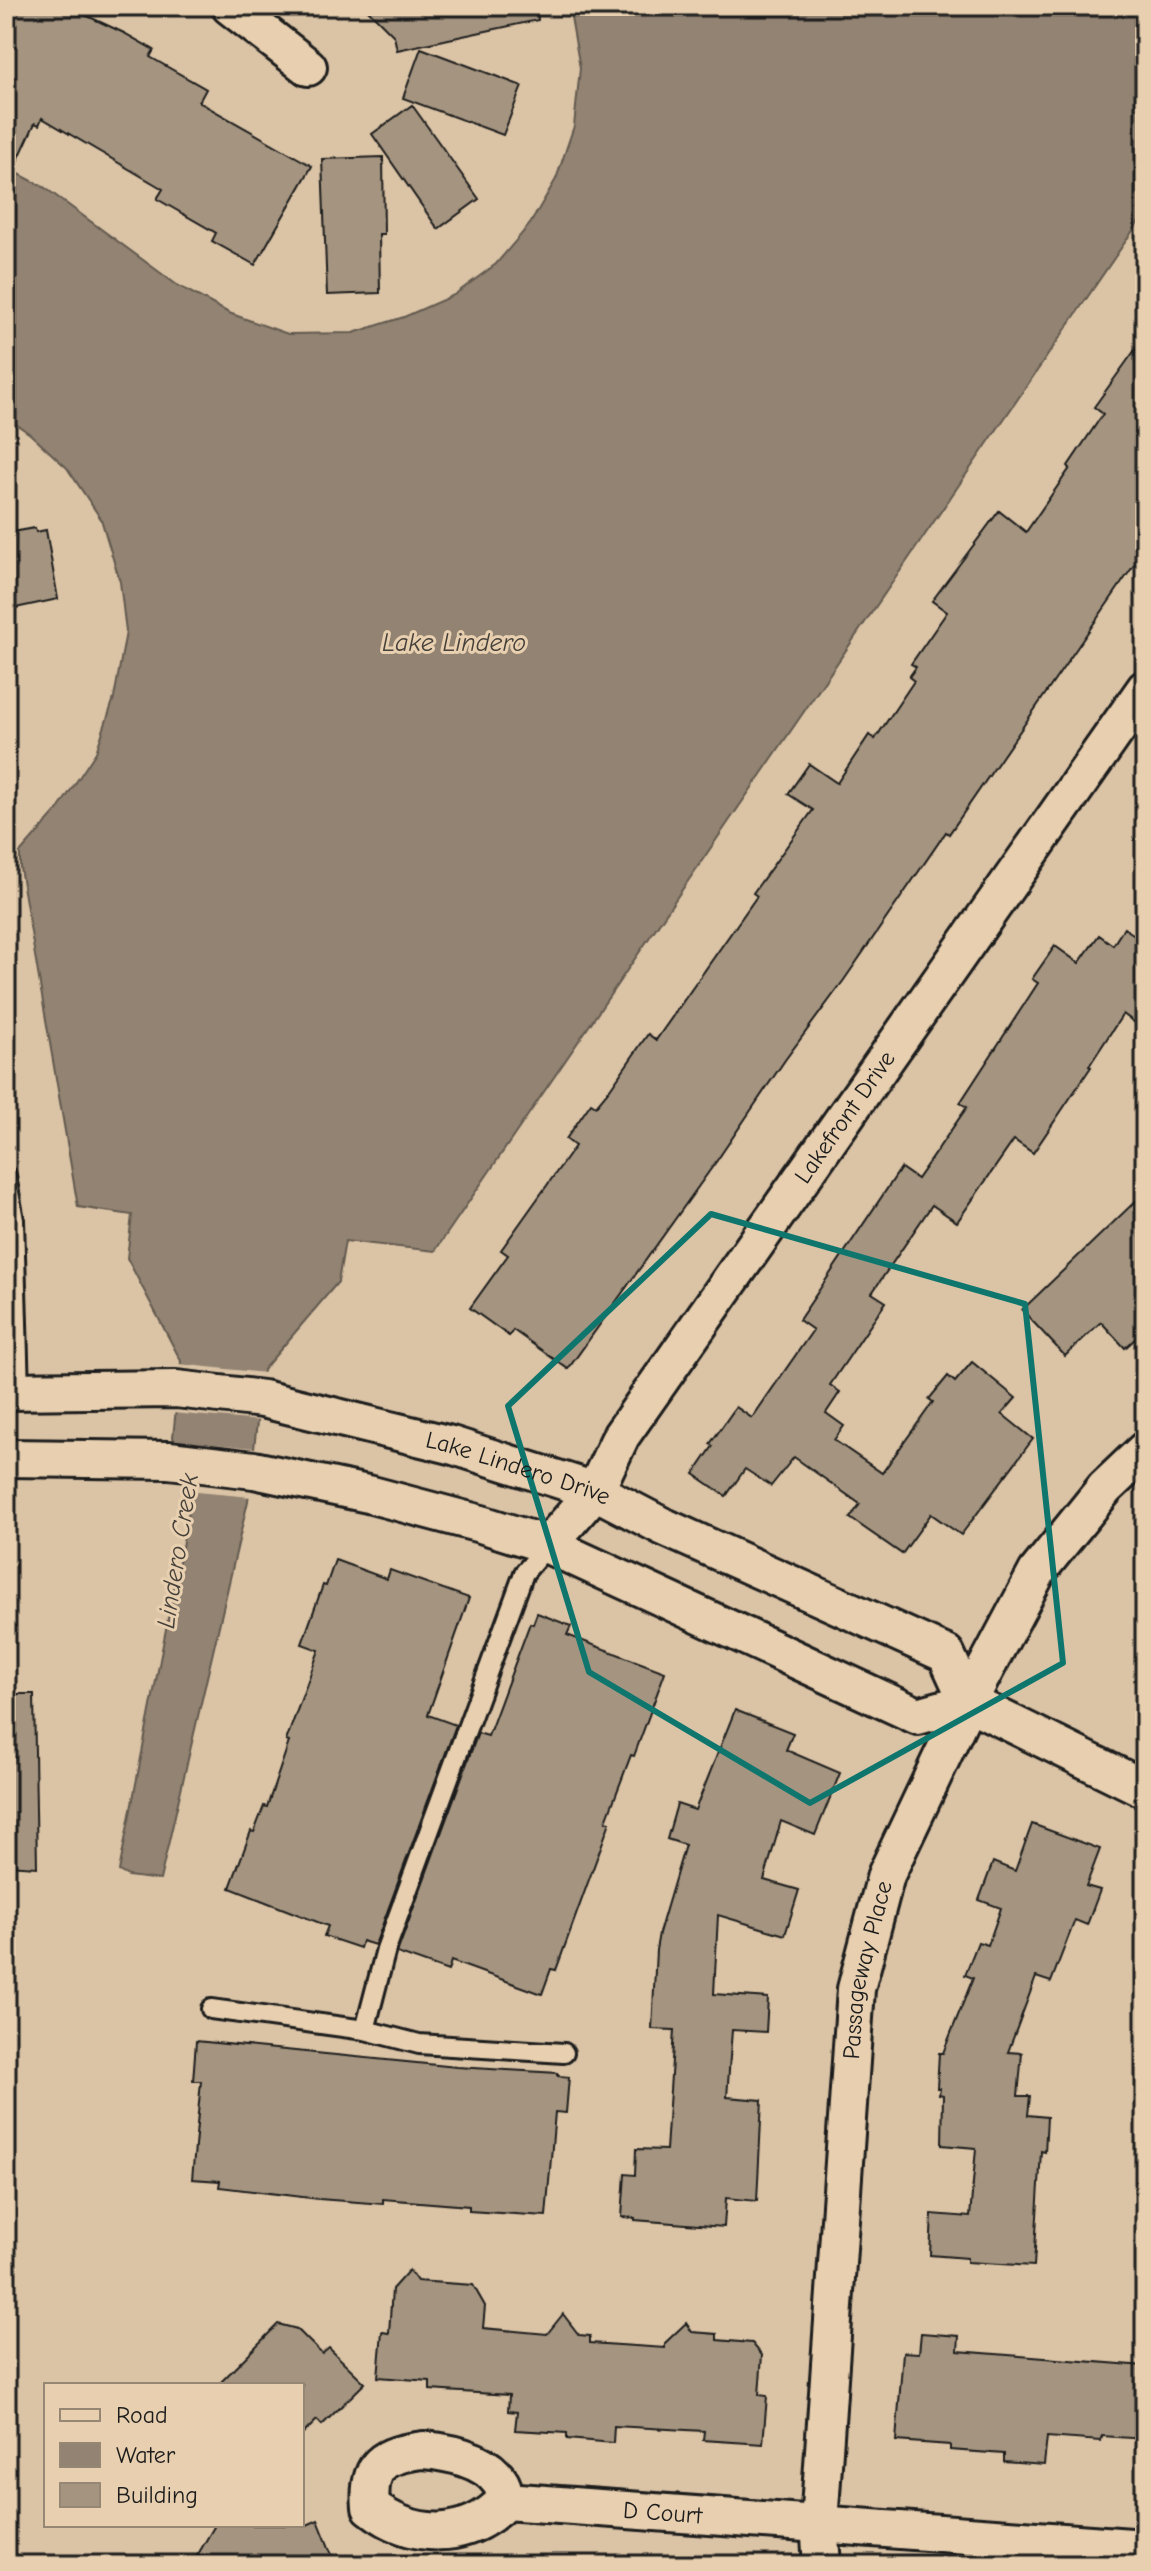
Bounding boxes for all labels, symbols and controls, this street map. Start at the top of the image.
water label: Lake Lindero [382,628,526,658]
street label: Lakefront Drive [789,1045,901,1189]
street label: Lake Lindero Drive [423,1425,615,1511]
water label: Lindero Creek [151,1471,205,1631]
street label: Passageway Place [837,1878,898,2060]
legend [44,2383,304,2527]
text: Road [116,2401,168,2429]
text: Water [116,2441,176,2469]
text: Building [116,2481,198,2509]
street label: D Court [622,2496,704,2530]

